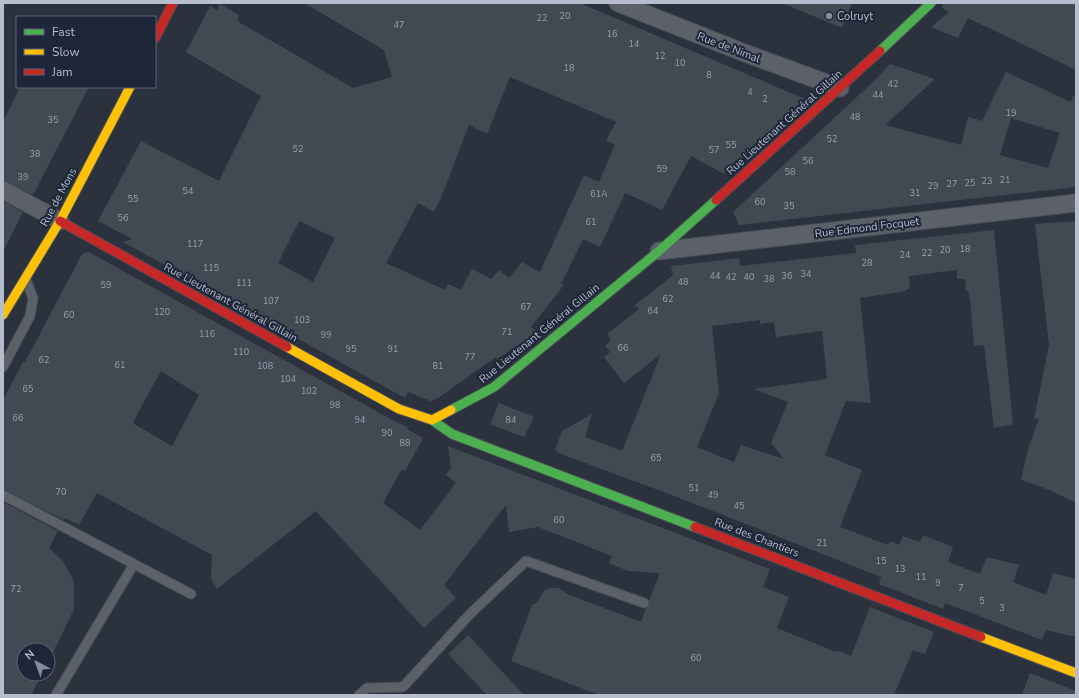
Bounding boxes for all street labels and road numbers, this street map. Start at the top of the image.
street label: Rue de Nimal [695,29,763,67]
street label: Rue Lieutenant Général Gillain [723,66,845,178]
street label: Rue de Mons [37,165,80,229]
street label: Rue Edmond Focquet [814,214,920,241]
street label: Rue Lieutenant Général Gillain [161,259,300,346]
street label: Rue Lieutenant Général Gillain [476,280,603,387]
street label: Rue des Chantiers [712,514,801,561]

